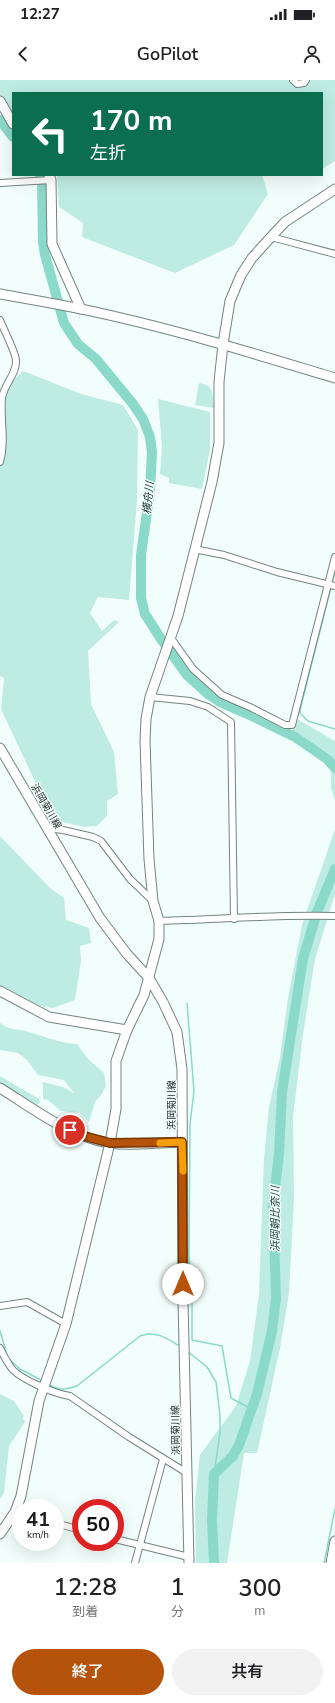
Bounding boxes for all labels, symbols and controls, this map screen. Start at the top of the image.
text: 12:27 [20,4,60,24]
text: GoPilot [137,42,198,66]
icon: back [12,43,34,65]
icon: person [301,43,323,65]
text: 170 m [90,102,173,140]
icon: left [24,108,76,160]
text: 左折 [90,141,126,165]
water label: 横舟川 [139,480,158,515]
street label: 浜岡菊川線 [28,781,65,832]
street label: 浜岡菊川線 [165,1080,179,1130]
pin [53,1113,87,1147]
icon: arrive [59,1119,81,1141]
water label: 浜岡朝比奈川 [268,1185,283,1252]
position arrow [162,1263,204,1305]
street label: 浜岡菊川線 [169,1405,183,1455]
speed limit sign: 50 [72,1499,124,1551]
text: 41 [26,1506,50,1533]
text: km/h [27,1528,49,1542]
text: 12:28 [54,1571,117,1603]
text: 1 [170,1571,185,1603]
text: 300 [238,1572,281,1604]
text: m [254,1602,265,1620]
text: 到着 [72,1603,98,1621]
text: 分 [171,1603,184,1621]
button: 終了 [12,1649,164,1695]
button: 共有 [172,1649,323,1695]

